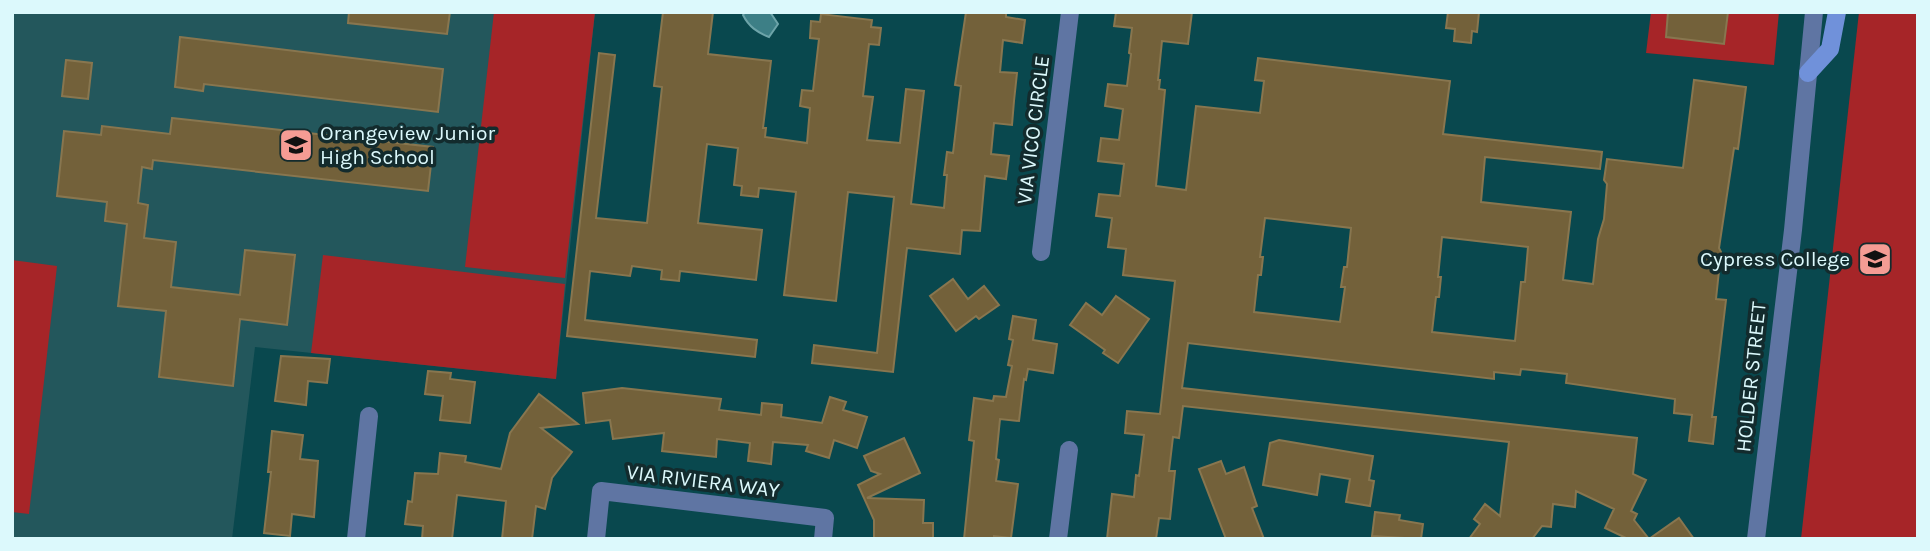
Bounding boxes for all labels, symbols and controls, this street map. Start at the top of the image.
street label: VIA VICO CIRCLE [1012,54,1054,206]
place label: Orangeview Junior High School [320,121,495,169]
school or university icon: Orangeview Junior High School [277,126,315,164]
school or university icon: Cypress College [1856,240,1894,278]
place label: Cypress College [1700,247,1850,271]
street label: HOLDER STREET [1731,300,1771,453]
street label: VIA RIVIERA WAY [625,460,781,502]

